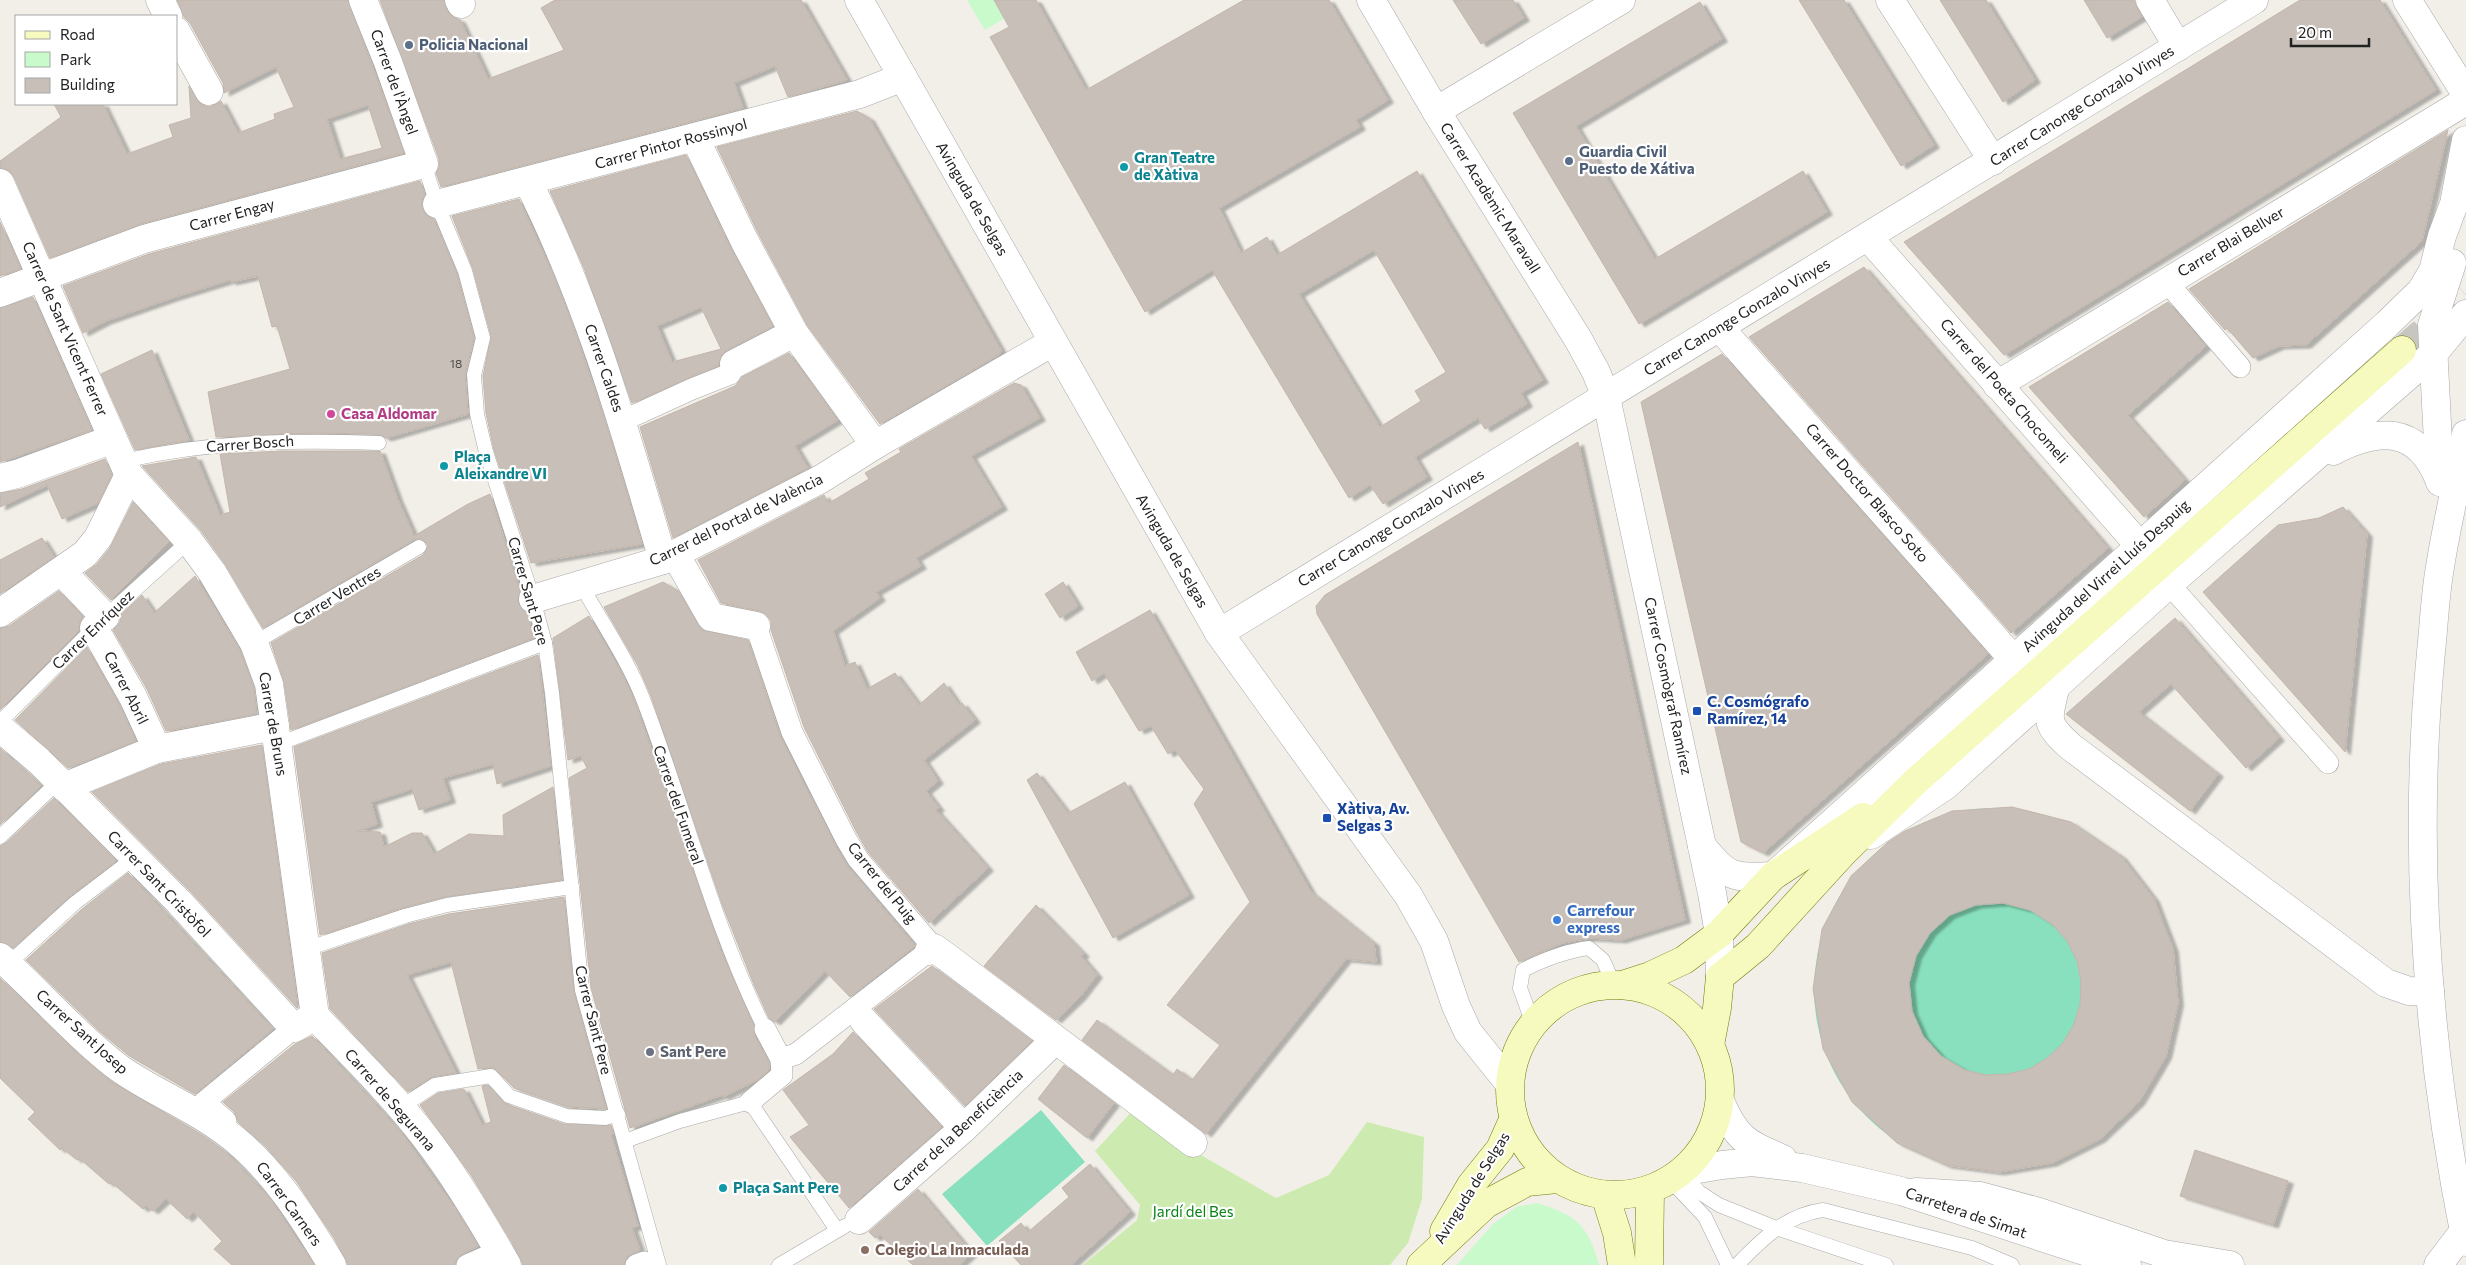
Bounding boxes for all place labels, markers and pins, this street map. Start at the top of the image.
place label: Policia Nacional [419,35,528,53]
marker: Policia Nacional [403,39,415,51]
place label: Guardia Civil Puesto de Xátiva [1579,142,1695,177]
place label: Gran Teatre de Xàtiva [1134,148,1215,183]
marker: Guardia Civil Puesto de Xátiva [1563,155,1575,167]
marker: Gran Teatre de Xàtiva [1118,161,1130,173]
place label: Casa Aldomar [341,404,437,422]
marker: Casa Aldomar [325,408,337,420]
place label: Plaça Aleixandre VI [454,447,547,482]
marker: Plaça Aleixandre VI [438,460,450,472]
place label: C. Cosmógrafo Ramírez, 14 [1707,692,1809,727]
marker: C. Cosmógrafo Ramírez, 14 [1691,705,1703,717]
place label: Xàtiva, Av. Selgas 3 [1337,799,1410,834]
marker: Xàtiva, Av. Selgas 3 [1321,812,1333,824]
place label: Carrefour express [1567,901,1635,936]
marker: Carrefour express [1551,914,1563,926]
place label: Sant Pere [660,1042,726,1060]
marker: Sant Pere [644,1046,656,1058]
place label: Plaça Sant Pere [733,1178,839,1196]
marker: Plaça Sant Pere [717,1182,729,1194]
place label: Colegio La Inmaculada [875,1240,1029,1258]
marker: Colegio La Inmaculada [859,1244,871,1256]

